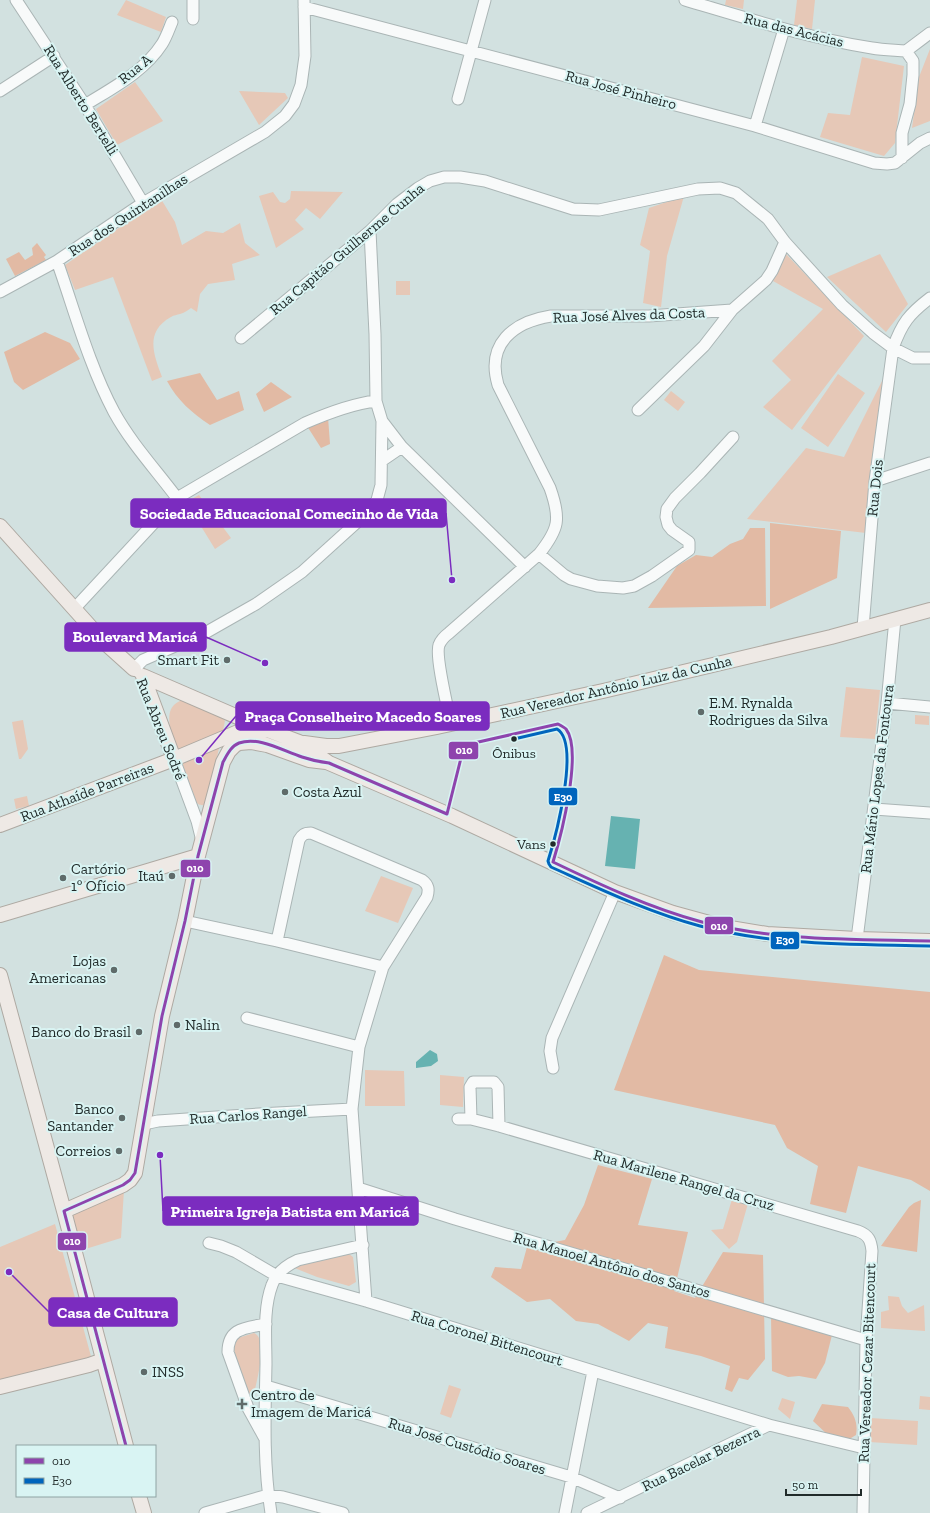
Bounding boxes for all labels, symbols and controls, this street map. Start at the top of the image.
street label: Rua das Acácias [742,9,846,51]
street label: Rua Alberto Bertelli [40,41,122,159]
street label: Rua A [115,50,155,88]
street label: Rua José Pinheiro [563,67,679,114]
street label: Rua dos Quintanilhas [65,170,191,260]
street label: Rua Capitão Guilherme Cunha [266,179,428,319]
street label: Rua José Alves da Costa [553,303,705,327]
street label: Rua Dois [863,459,887,517]
callout: Sociedade Educacional Comecinho de Vida [131,499,446,527]
text: Sociedade Educacional Comecinho de Vida [140,504,438,523]
callout: Boulevard Maricá [65,623,206,651]
text: Boulevard Maricá [72,627,198,646]
place label: Smart Fit [157,651,219,669]
street label: Rua Vereador Antônio Luiz da Cunha [499,652,733,722]
marker: Smart Fit [222,655,232,665]
street label: Rua Abreu Sodré [132,676,190,782]
street label: Rua Mário Lopes da Fontoura [856,684,898,874]
place label: E.M. Rynalda Rodrigues da Silva [709,694,828,729]
callout: Praça Conselheiro Macedo Soares [236,702,489,730]
text: Praça Conselheiro Macedo Soares [245,707,481,726]
marker: E.M. Rynalda Rodrigues da Silva [696,707,706,717]
marker: Ônibus [509,734,519,744]
line badge: 010 [448,741,479,760]
text: 010 [455,744,473,757]
place label: Ônibus [492,745,536,762]
street label: Rua Athaíde Parreiras [18,758,156,826]
place label: Costa Azul [293,783,362,801]
marker: Costa Azul [280,787,290,797]
line badge: E30 [548,787,578,806]
text: E30 [554,791,572,804]
place label: Vans [516,836,546,853]
marker: Vans [548,839,558,849]
line badge: 010 [180,859,211,878]
place label: Cartório 1º Ofício [71,860,126,895]
text: 010 [186,862,204,875]
place label: Itaú [138,867,165,885]
marker: Itaú [167,871,177,881]
marker: Cartório 1º Ofício [58,873,68,883]
line badge: 010 [704,916,734,935]
text: 010 [710,920,728,933]
line badge: E30 [770,931,800,950]
text: E30 [776,934,794,947]
place label: Lojas Americanas [29,952,106,987]
marker: Lojas Americanas [109,965,119,975]
place label: Nalin [185,1016,220,1034]
marker: Nalin [172,1020,182,1030]
place label: Banco do Brasil [31,1023,131,1041]
marker: Banco do Brasil [134,1027,144,1037]
place label: Banco Santander [47,1100,114,1135]
street label: Rua Carlos Rangel [189,1102,307,1128]
marker: Banco Santander [117,1113,127,1123]
place label: Correios [55,1142,111,1160]
marker: Correios [114,1146,124,1156]
street label: Rua Marilene Rangel da Cruz [592,1146,777,1214]
callout: Primeira Igreja Batista em Maricá [163,1197,418,1225]
text: Primeira Igreja Batista em Maricá [170,1202,410,1221]
street label: Rua Manoel Antônio dos Santos [511,1228,713,1302]
line badge: 010 [57,1232,87,1251]
text: 010 [63,1235,81,1248]
street label: Rua Vereador Cezar Bitencourt [855,1263,879,1463]
callout: Casa de Cultura [49,1298,177,1326]
text: Casa de Cultura [57,1303,169,1322]
street label: Rua Coronel Bittencourt [409,1306,565,1370]
place label: INSS [152,1363,184,1381]
marker: INSS [139,1367,149,1377]
place label: Centro de Imagem de Maricá [251,1386,371,1421]
marker: Centro de Imagem de Maricá [236,1398,248,1410]
street label: Rua José Custódio Soares [386,1413,548,1479]
street label: Rua Bacelar Bezerra [639,1423,763,1495]
legend [16,1445,156,1497]
text: 010 [52,1454,71,1468]
scale bar [786,1471,861,1497]
text: E30 [52,1474,72,1488]
text: 50 m [792,1478,819,1492]

